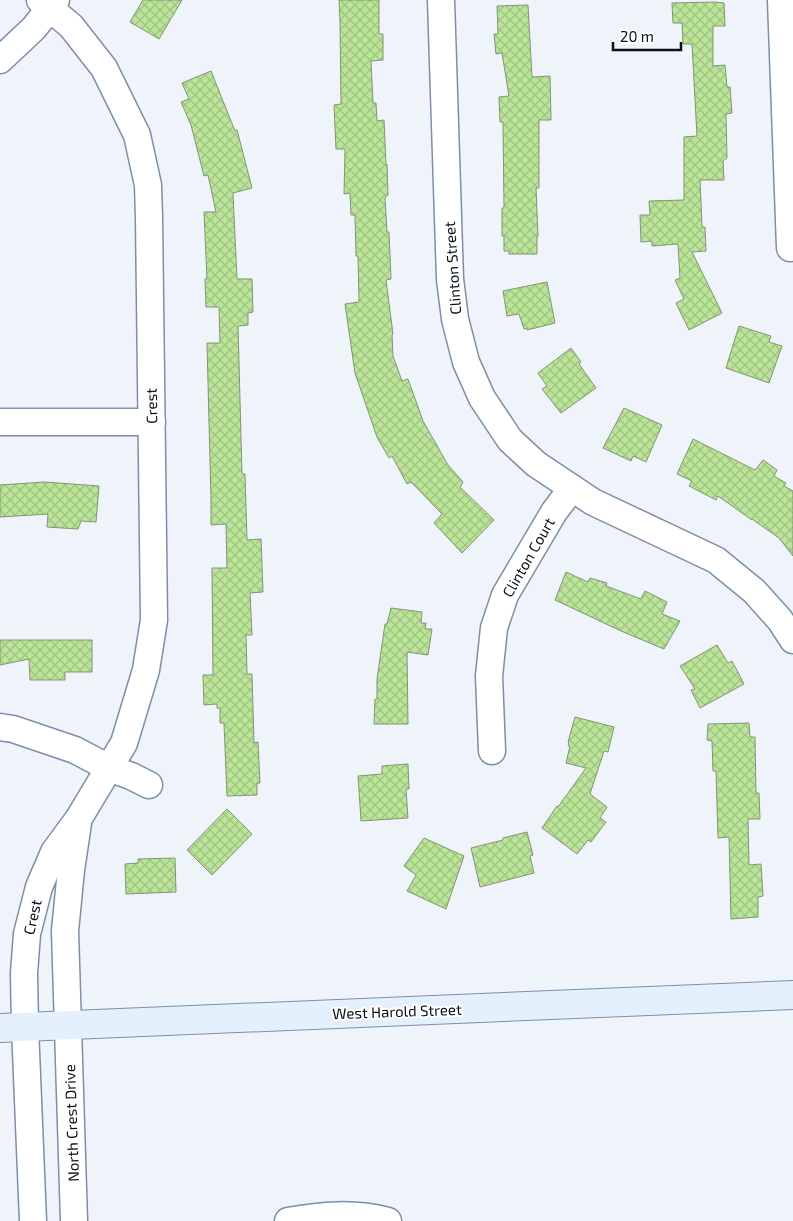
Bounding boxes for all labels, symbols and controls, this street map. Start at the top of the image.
scale bar [613,20,680,52]
text: 20 m [620,27,654,45]
street label: Clinton Street [440,220,464,315]
street label: Crest [142,388,160,424]
street label: Clinton Court [498,514,558,600]
street label: Crest [19,897,45,936]
street label: West Harold Street [332,1000,462,1022]
street label: North Crest Drive [60,1064,82,1182]

